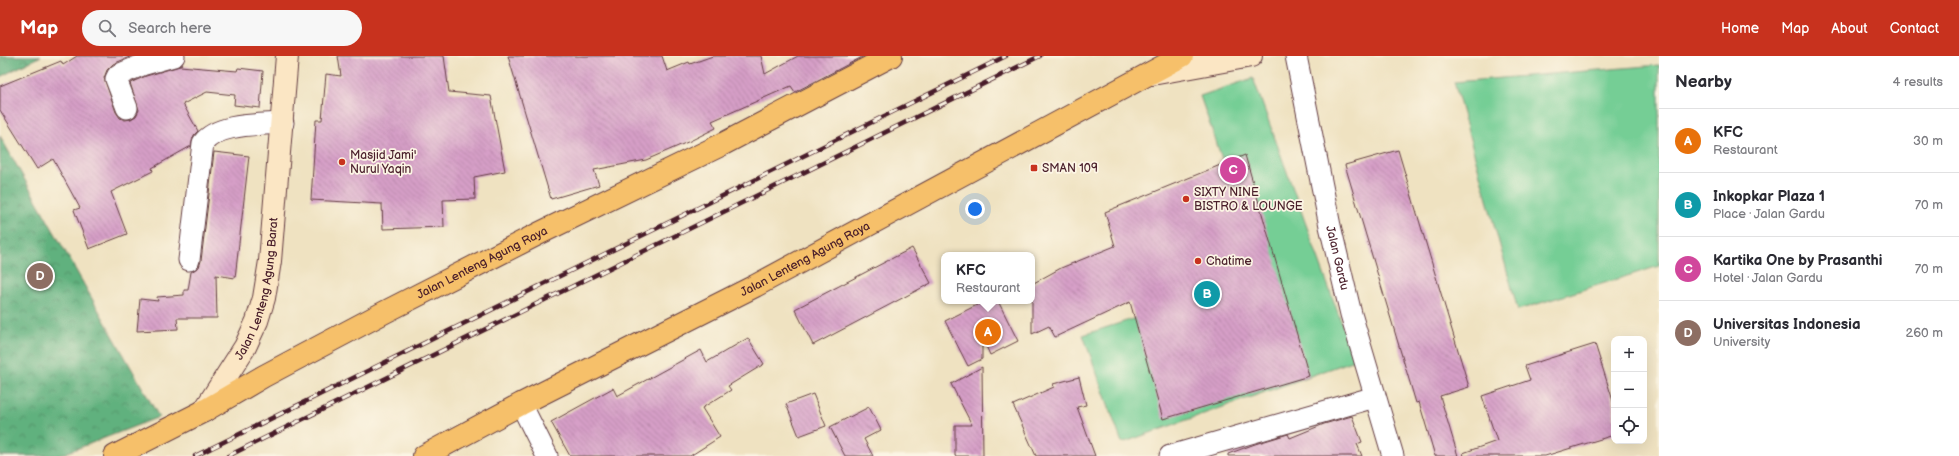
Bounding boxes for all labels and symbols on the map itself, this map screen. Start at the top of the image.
place label: Masjid Jami' Nurul Yaqin [350,148,417,177]
pin: C [1220,155,1246,185]
marker: Masjid Jami' Nurul Yaqin [337,157,347,167]
place label: SMAN 109 [1042,161,1098,176]
marker: SMAN 109 [1029,163,1039,173]
place label: SIXTY NINE BISTRO & LOUNGE [1194,185,1303,214]
marker: SIXTY NINE BISTRO & LOUNGE [1181,194,1191,204]
your location [965,199,985,219]
street label: Jalan Lenteng Agung Barat [232,217,282,363]
street label: Jalan Lenteng Agung Raya [738,218,873,300]
street label: Jalan Lenteng Agung Raya [414,223,550,303]
street label: Jalan Gardu [1322,224,1352,292]
place label: Chatime [1206,254,1252,269]
marker: Chatime [1193,256,1203,266]
pin: D [27,261,53,291]
pin: B [1194,279,1220,309]
pin: A [975,317,1001,347]

